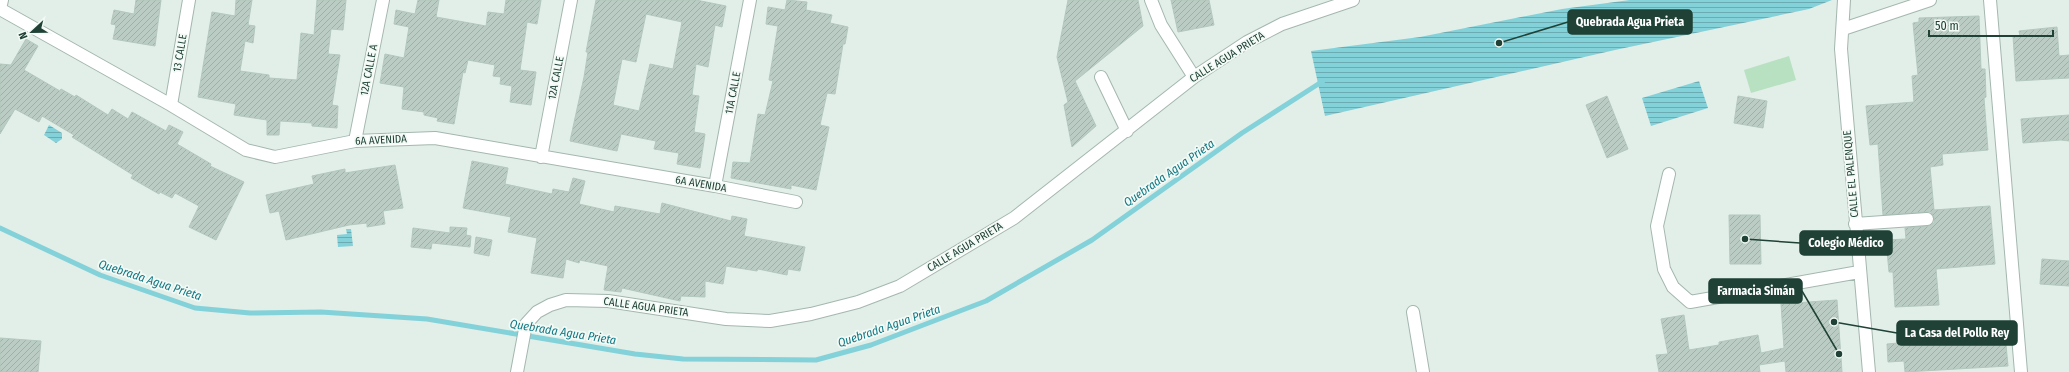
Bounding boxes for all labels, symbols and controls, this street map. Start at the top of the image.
callout: Quebrada Agua Prieta [1568,10,1692,34]
north arrow [12,12,52,52]
scale bar [1929,12,2053,38]
text: Quebrada Agua Prieta [1576,15,1684,29]
text: 50 m [1935,19,1959,33]
street label: CALLE AGUA PRIETA [1187,29,1267,85]
text: N [16,30,30,41]
street label: 13 CALLE [170,33,190,73]
street label: 12A CALLE A [358,43,380,97]
street label: 12A CALLE [545,55,567,101]
street label: 11A CALLE [723,71,743,115]
street label: CALLE EL PALENQUE [1841,130,1861,218]
street label: 6A AVENIDA [355,132,407,148]
water label: Quebrada Agua Prieta [1121,136,1217,210]
street label: 6A AVENIDA [674,173,728,195]
street label: CALLE AGUA PRIETA [925,219,1005,275]
callout: Colegio Médico [1800,231,1892,255]
text: Colegio Médico [1808,236,1884,250]
water label: Quebrada Agua Prieta [97,257,203,303]
callout: Farmacia Simán [1709,279,1802,303]
text: Farmacia Simán [1717,284,1795,298]
street label: CALLE AGUA PRIETA [603,295,690,319]
water label: Quebrada Agua Prieta [836,302,942,350]
water label: Quebrada Agua Prieta [509,317,617,347]
callout: La Casa del Pollo Rey [1897,321,2017,345]
text: La Casa del Pollo Rey [1905,326,2009,340]

